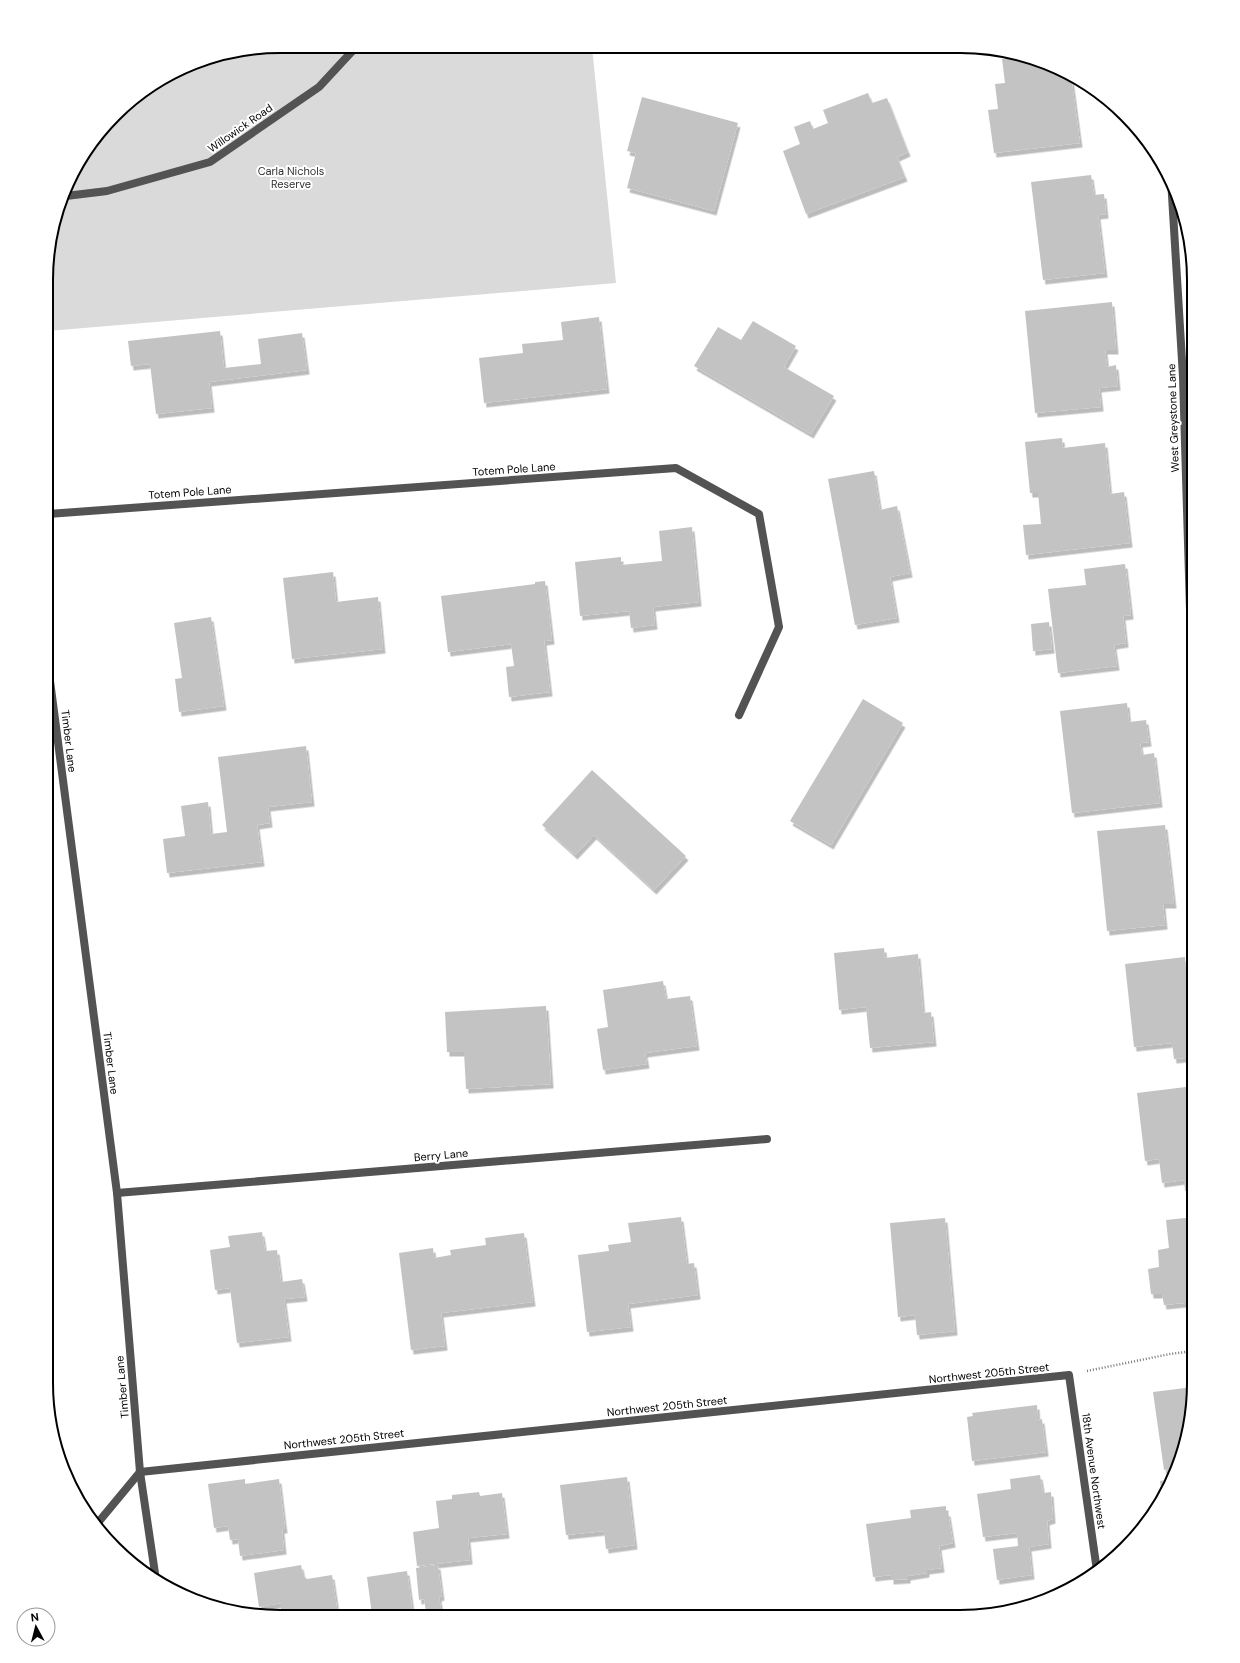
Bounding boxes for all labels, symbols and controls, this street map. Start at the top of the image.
street label: Willowick Road [205,100,275,156]
park label: Carla Nichols Reserve [258,164,324,191]
street label: West Greystone Lane [1164,363,1182,473]
street label: Totem Pole Lane [472,459,556,479]
street label: Totem Pole Lane [148,482,232,502]
street label: Timber Lane [58,709,80,773]
street label: Timber Lane [100,1031,122,1095]
street label: Berry Lane [413,1146,469,1164]
street label: Timber Lane [112,1355,132,1419]
street label: Northwest 205th Street [928,1360,1050,1386]
street label: Northwest 205th Street [606,1393,728,1419]
street label: 18th Avenue Northwest [1079,1412,1109,1530]
street label: Northwest 205th Street [283,1426,405,1452]
north arrow [16,1607,56,1647]
text: N [30,1610,40,1625]

